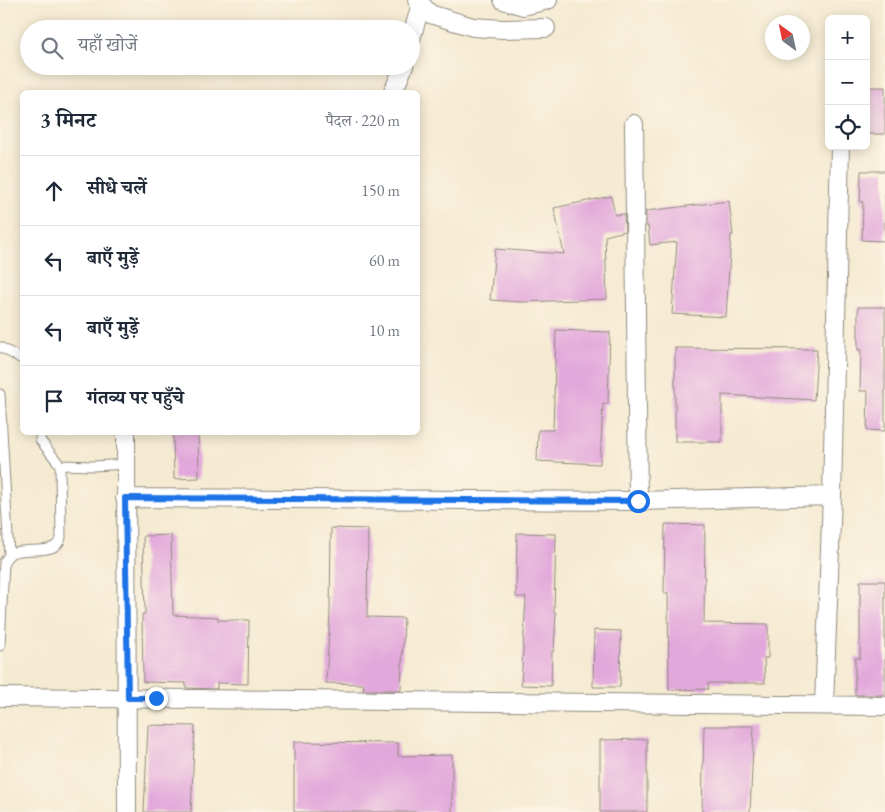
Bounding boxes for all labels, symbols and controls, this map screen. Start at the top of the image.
north arrow [765,15,810,60]
map controls [825,15,870,150]
button: + [825,15,870,60]
search box [20,20,420,75]
text: यहाँ खोजें [78,32,137,57]
icon: search [38,34,66,62]
button: − [825,60,870,105]
button: locate [825,105,870,150]
text: 3 मिनट [40,106,96,133]
text: पैदल · 220 m [326,110,400,131]
text: सीधे चलें [87,175,147,200]
icon: ahead [40,177,68,205]
text: 150 m [361,180,400,201]
text: बाएँ मुड़ें [87,245,139,270]
icon: left [40,247,68,275]
text: 60 m [369,250,400,271]
text: बाएँ मुड़ें [87,315,139,340]
icon: left [40,317,68,345]
text: 10 m [369,320,400,341]
text: गंतव्य पर पहुँचे [87,385,184,410]
icon: arrive [40,387,68,415]
route start [627,490,650,513]
route end [145,687,168,710]

